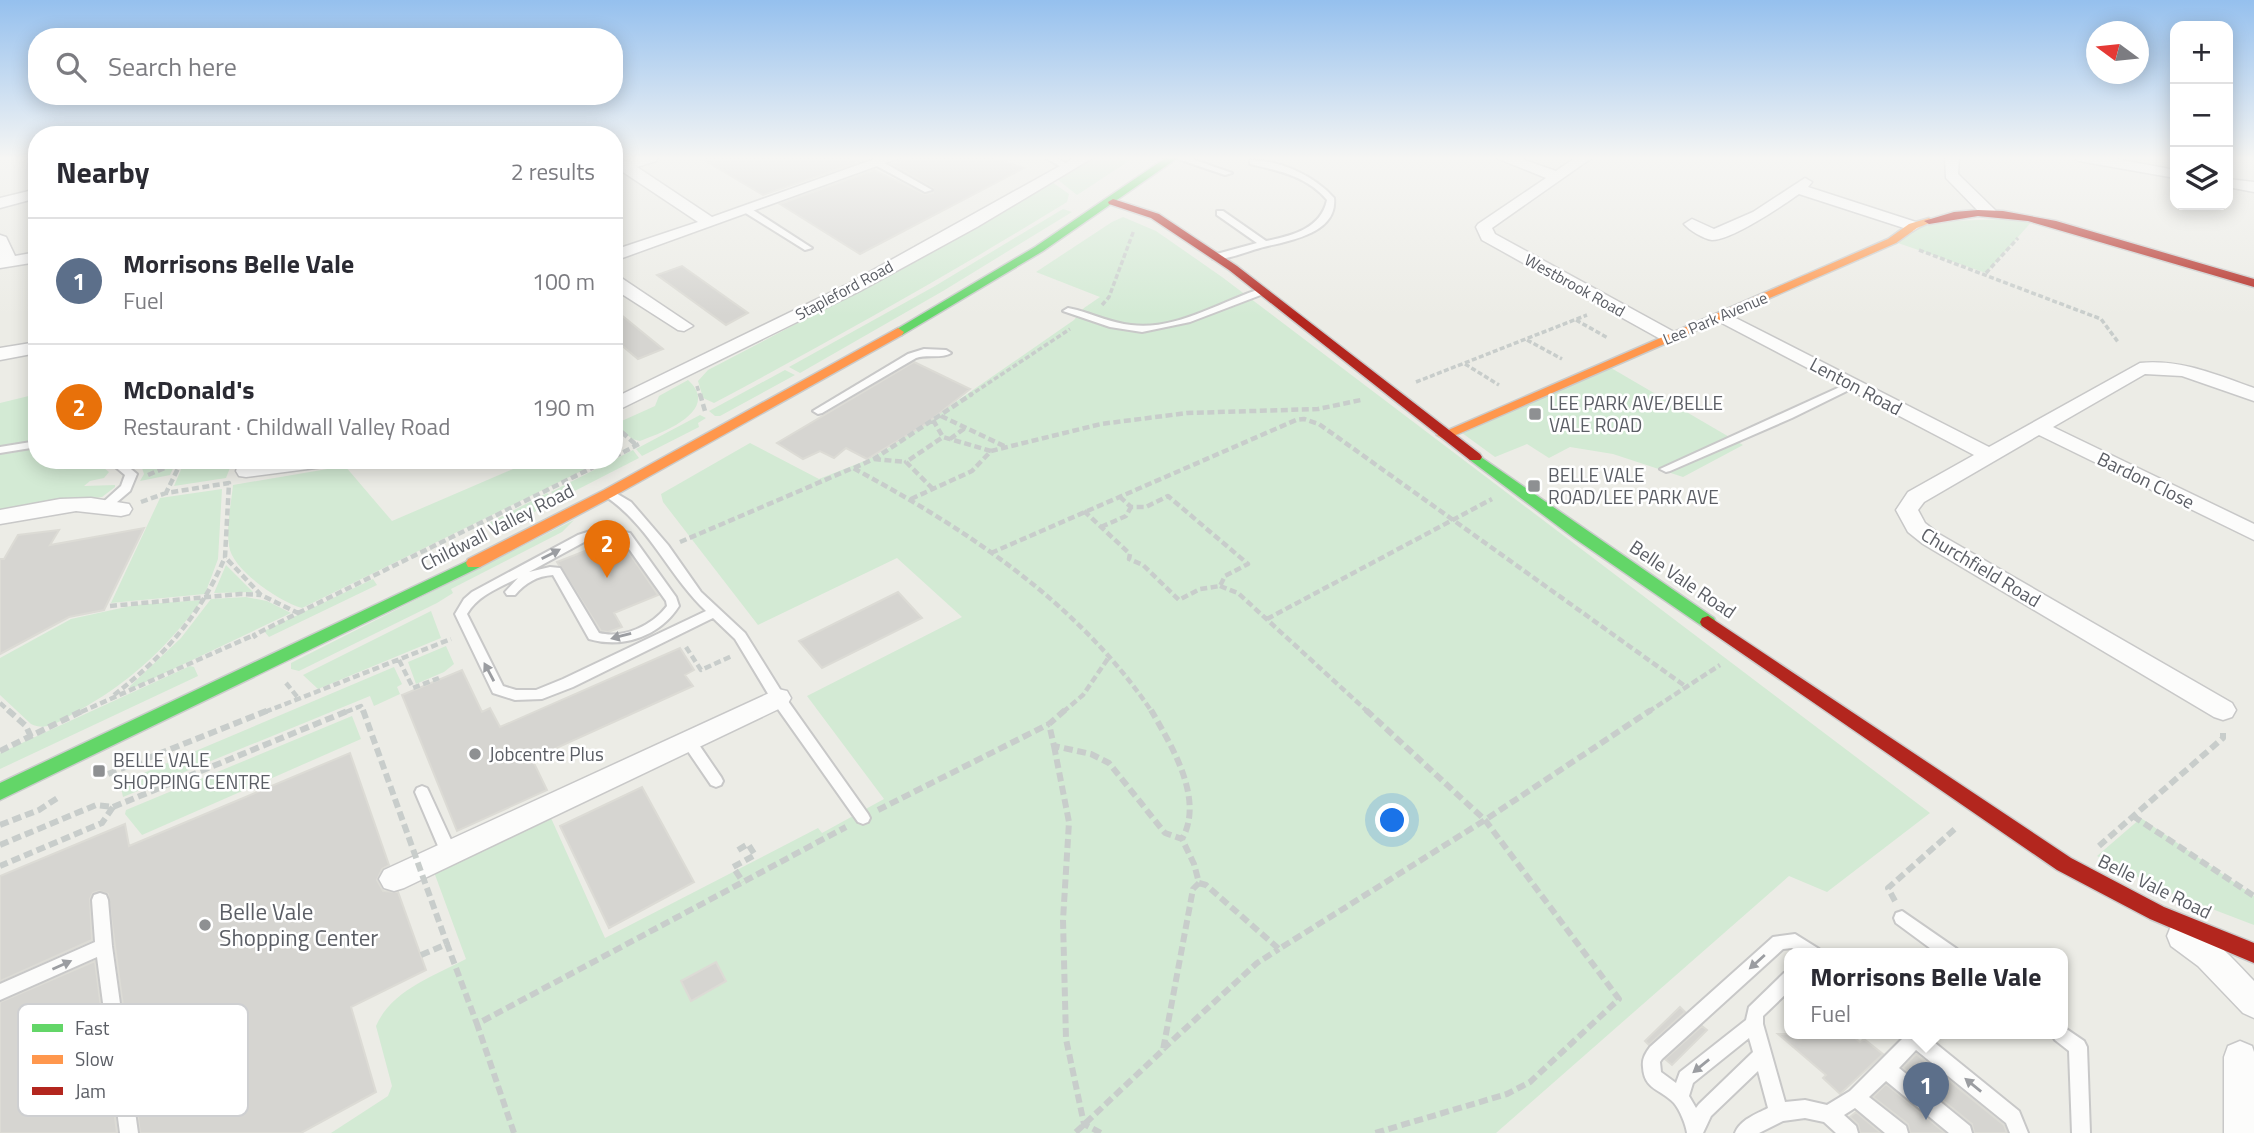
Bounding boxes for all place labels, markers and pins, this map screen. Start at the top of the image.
place label: LEE PARK AVE/BELLE VALE ROAD [1549,388,1723,439]
marker: LEE PARK AVE/BELLE VALE ROAD [1527,406,1543,422]
place label: BELLE VALE ROAD/LEE PARK AVE [1548,460,1719,511]
marker: BELLE VALE ROAD/LEE PARK AVE [1526,478,1542,494]
pin: 2 [584,520,630,578]
place label: Jobcentre Plus [489,739,604,768]
place label: BELLE VALE SHOPPING CENTRE [113,745,271,796]
marker: Jobcentre Plus [467,746,483,762]
marker: BELLE VALE SHOPPING CENTRE [91,763,107,779]
place label: Belle Vale Shopping Center [219,894,378,955]
marker: Belle Vale Shopping Center [197,917,213,933]
pin: 1 [1903,1062,1949,1120]

